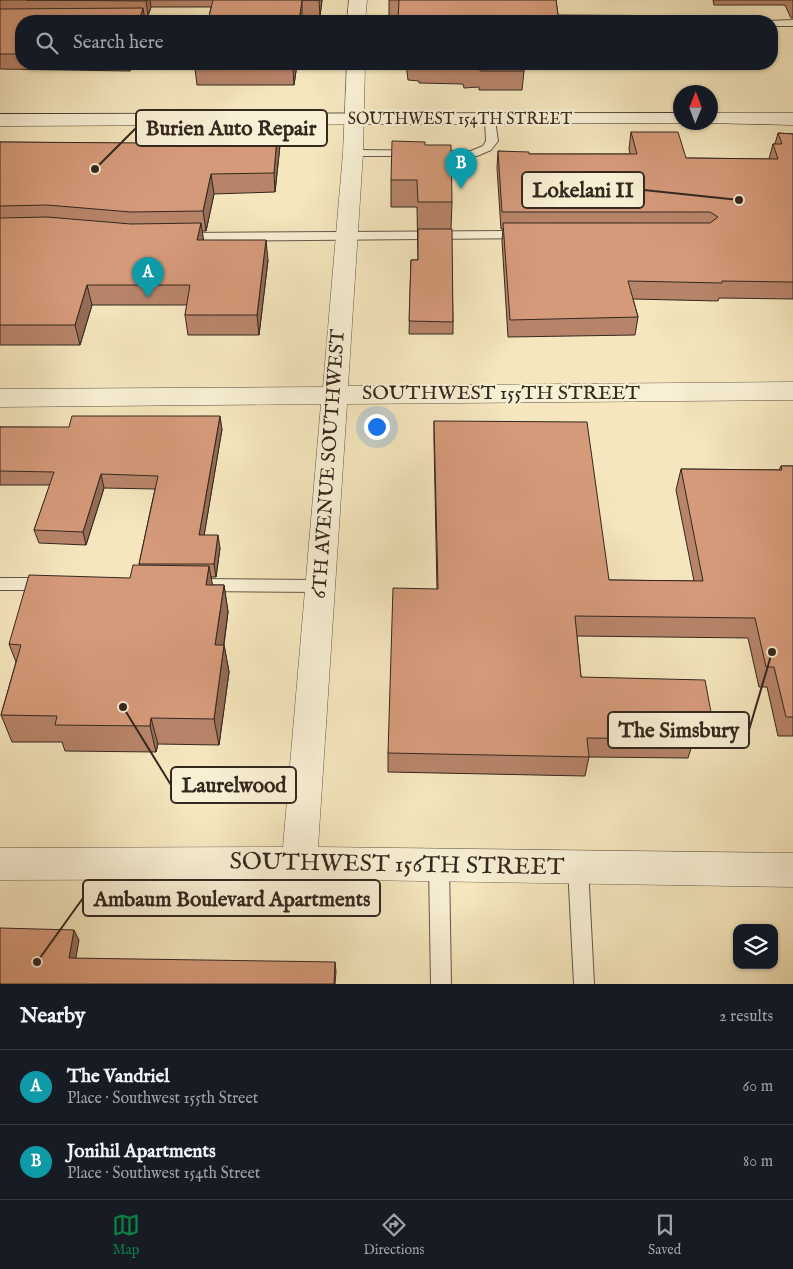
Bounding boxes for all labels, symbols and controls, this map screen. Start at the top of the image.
search box [15,15,778,70]
icon: search [33,29,61,57]
text: Search here [73,31,164,55]
north arrow [673,85,718,130]
callout: Burien Auto Repair [136,110,327,146]
street label: SOUTHWEST 154TH STREET [348,110,572,130]
text: Burien Auto Repair [146,116,317,143]
pin: B [445,148,477,189]
callout: Lokelani II [522,172,644,208]
text: Lokelani II [532,178,634,205]
pin: A [132,257,164,298]
street label: 6TH AVENUE SOUTHWEST [307,328,351,599]
street label: SOUTHWEST 155TH STREET [362,381,640,406]
your location [364,414,390,440]
callout: The Simsbury [608,712,749,748]
text: The Simsbury [618,718,740,745]
callout: Laurelwood [171,767,296,803]
text: Laurelwood [181,773,287,800]
street label: SOUTHWEST 156TH STREET [229,847,565,883]
callout: Ambaum Boulevard Apartments [83,880,380,916]
text: Ambaum Boulevard Apartments [93,887,370,914]
map controls [733,924,778,969]
button: layers [733,924,778,969]
text: Nearby [20,1003,85,1030]
text: 2 results [719,1007,773,1027]
text: The Vandriel [67,1065,169,1089]
text: A [31,1077,41,1097]
text: 60 m [743,1077,773,1097]
text: Place · Southwest 155th Street [67,1089,258,1109]
text: Jonihil Apartments [67,1140,216,1164]
text: B [31,1152,41,1172]
text: 80 m [743,1152,773,1172]
text: Place · Southwest 154th Street [67,1164,260,1184]
tab: Map [112,1211,140,1259]
tab: Directions [363,1211,424,1259]
tab: Saved [648,1211,681,1259]

